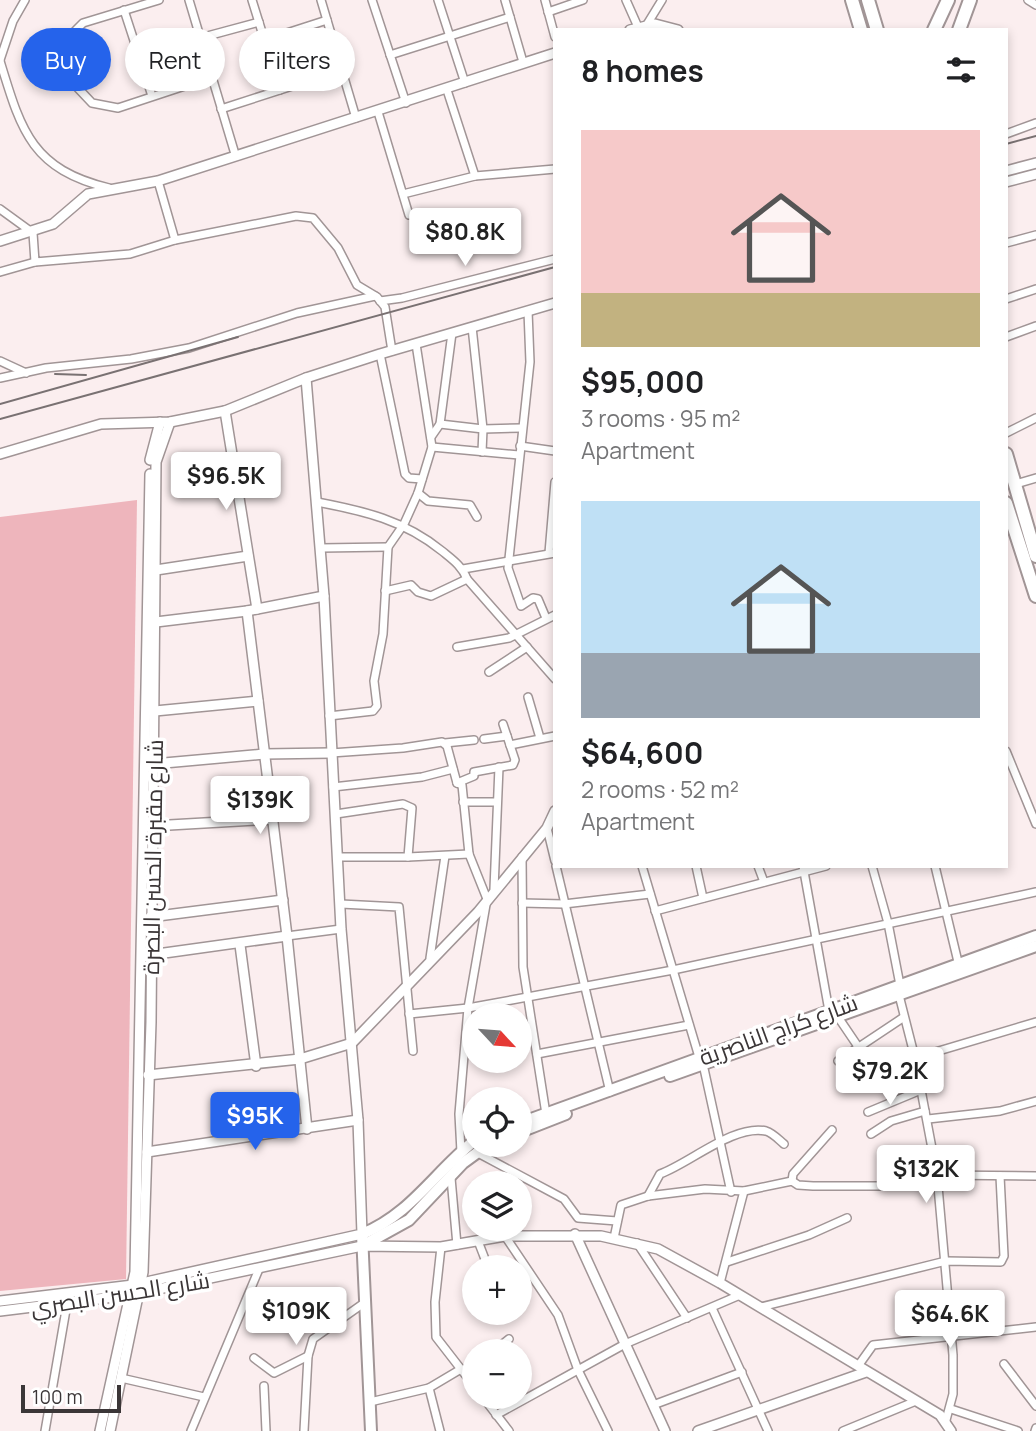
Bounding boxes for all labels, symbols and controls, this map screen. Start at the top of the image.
chip: Buy [21,28,111,91]
chip: Rent [125,28,225,91]
chip: Filters [239,28,355,91]
text: 8 homes [581,50,704,91]
icon: filters [942,51,980,89]
icon: home [718,175,844,301]
pin: $80.8K [408,208,522,268]
text: $80.8K [425,215,505,247]
text: $95,000 [581,361,704,402]
text: 3 rooms · 95 m² [581,402,740,434]
text: Apartment [581,434,695,466]
pin: $96.5K [169,452,283,512]
text: $96.5K [187,459,265,491]
icon: home [718,546,844,672]
text: $64,600 [581,732,703,773]
street label: شارع مقبرة الحسن البصرة [134,739,171,975]
text: 2 rooms · 52 m² [581,773,739,805]
pin: $139K [211,776,309,836]
text: $139K [226,783,294,815]
text: Apartment [581,805,695,837]
street label: شارع كراج الناصرية [694,985,862,1074]
north arrow [462,1003,532,1073]
map controls [462,1003,532,1409]
pin: $79.2K [833,1048,947,1107]
text: $79.2K [852,1054,928,1086]
button: locate [462,1087,532,1157]
pin: $95K [214,1092,296,1152]
text: $95K [226,1099,284,1131]
pin: $132K [877,1146,975,1205]
text: $132K [893,1152,959,1184]
button: layers [462,1171,532,1241]
button: + [462,1255,532,1325]
street label: شارع الحسن البصري [28,1263,212,1326]
pin: $109K [247,1288,345,1347]
pin: $64.6K [893,1290,1007,1350]
text: $109K [262,1294,330,1326]
text: $64.6K [911,1297,989,1329]
button: − [462,1339,532,1409]
scale bar [21,1382,121,1414]
text: 100 m [32,1384,83,1410]

